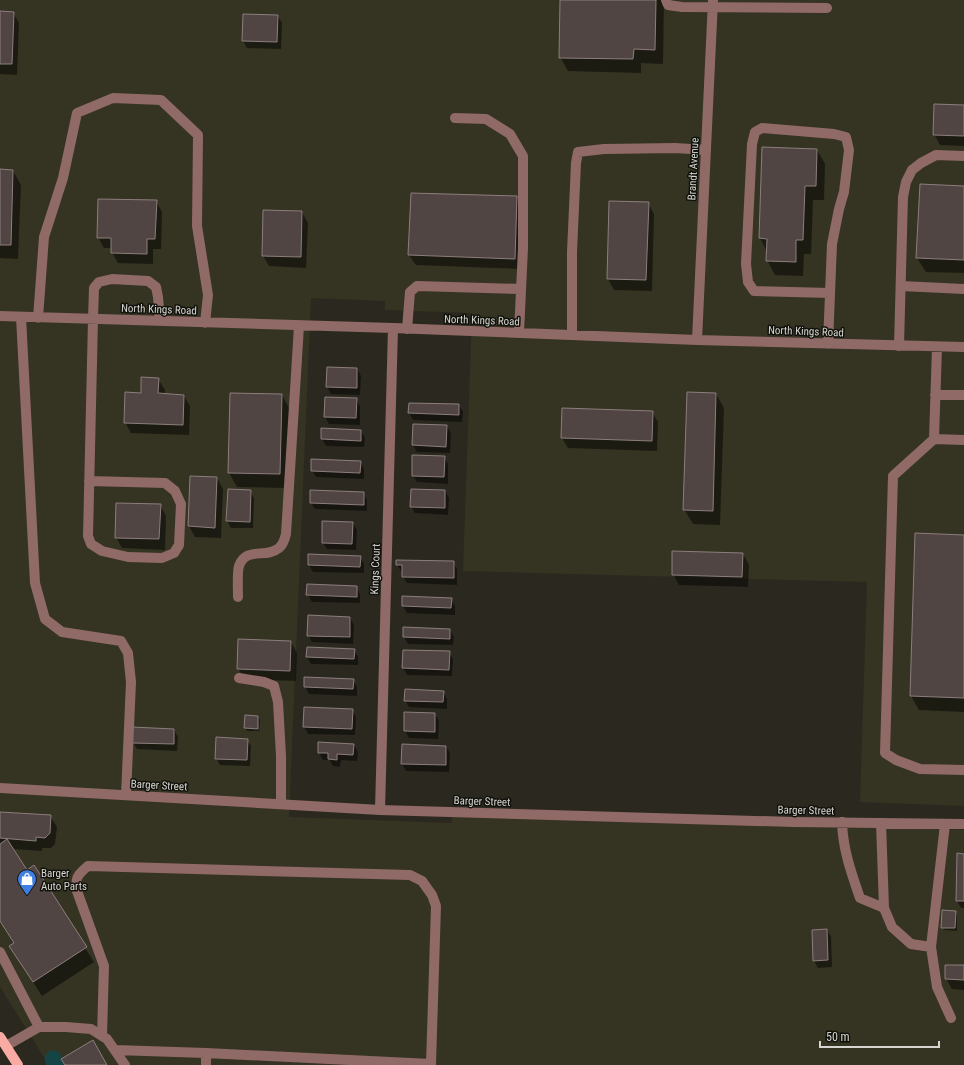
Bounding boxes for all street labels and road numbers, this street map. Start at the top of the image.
street label: Brandt Avenue [685,137,702,201]
street label: North Kings Road [121,302,197,317]
street label: North Kings Road [444,313,520,328]
street label: North Kings Road [768,324,844,339]
street label: Kings Court [368,543,383,595]
street label: Barger Street [130,778,188,793]
street label: Barger Street [453,794,511,809]
street label: Barger Street [777,804,834,817]

